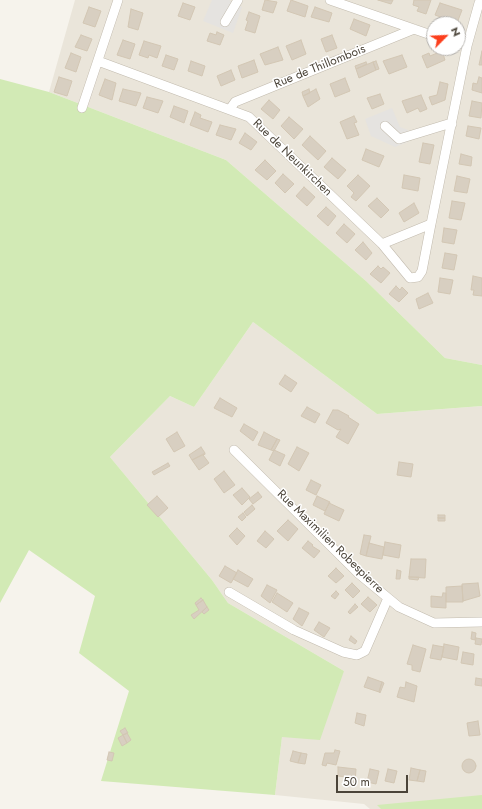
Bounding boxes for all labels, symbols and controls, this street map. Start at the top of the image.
north arrow [426,16,466,56]
text: N [447,24,465,39]
street label: Rue de Thillombois [272,42,368,92]
street label: Rue de Neunkirchen [249,117,335,199]
street label: Rue Maximilien Robespierre [274,487,386,597]
scale bar [338,767,410,793]
text: 50 m [343,773,370,791]

